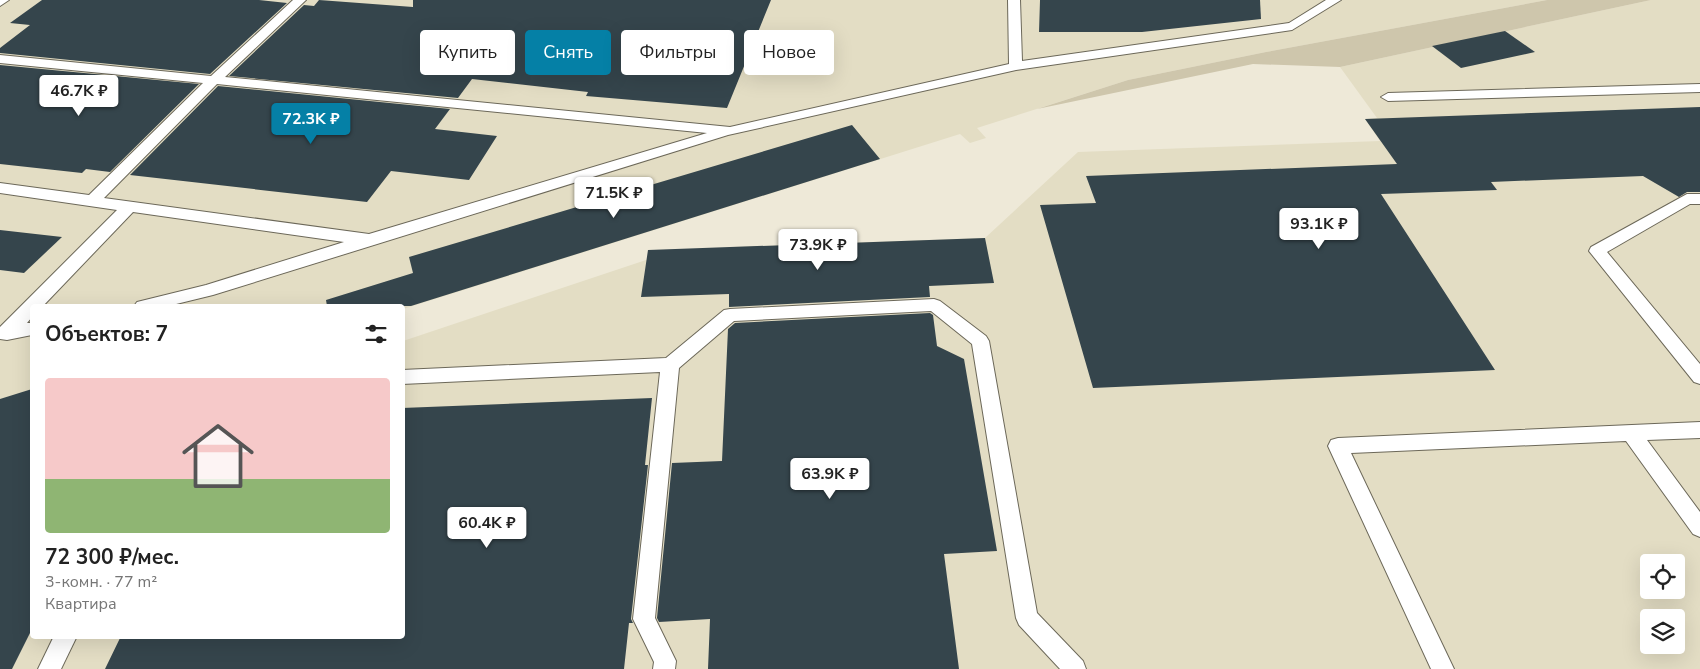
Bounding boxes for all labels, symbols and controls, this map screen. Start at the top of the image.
chip: Купить [420,30,515,75]
chip: Снять [525,30,611,75]
chip: Фильтры [621,30,734,75]
chip: Новое [744,30,834,75]
pin: 46.7K ₽ [33,74,125,117]
text: 46.7K ₽ [50,80,108,102]
pin: 72.3K ₽ [265,102,357,145]
text: 72.3K ₽ [282,108,340,130]
pin: 71.5K ₽ [568,176,660,219]
text: 71.5K ₽ [585,182,643,204]
pin: 93.1K ₽ [1273,208,1365,250]
text: 93.1K ₽ [1290,213,1348,235]
pin: 73.9K ₽ [772,228,864,271]
text: 73.9K ₽ [789,234,847,256]
text: Объектов: 7 [45,320,168,348]
icon: filters [362,320,390,348]
icon: home [173,411,263,501]
pin: 63.9K ₽ [784,458,876,500]
text: 63.9K ₽ [801,463,859,485]
pin: 60.4K ₽ [441,506,533,549]
text: 60.4K ₽ [458,512,516,534]
text: 72 300 ₽/мес. [45,543,179,571]
map controls [1640,554,1685,654]
button: locate [1640,554,1685,599]
text: 3-комн. · 77 m² [45,571,157,593]
text: Квартира [45,593,117,615]
button: layers [1640,609,1685,654]

